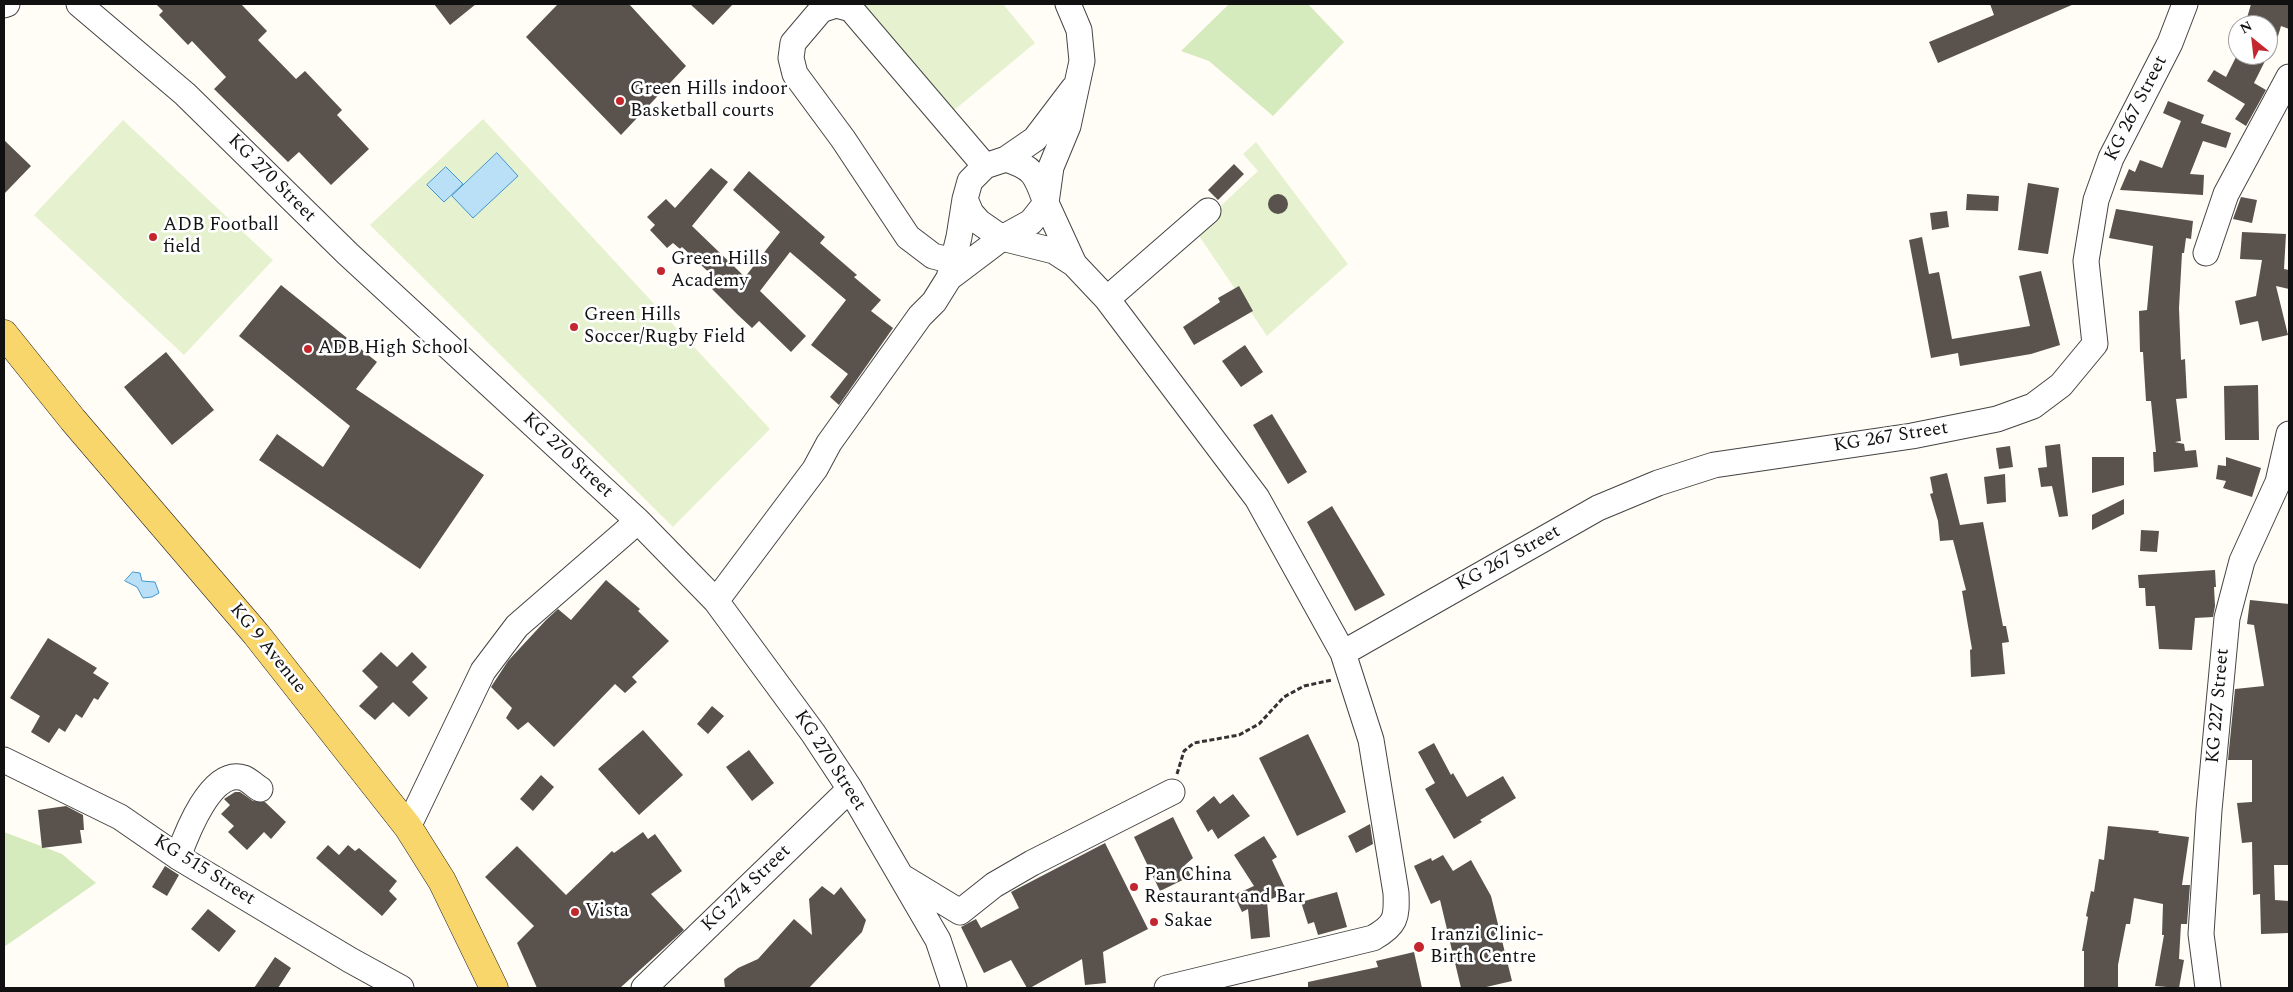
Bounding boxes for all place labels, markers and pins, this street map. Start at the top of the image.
place label: Green Hills indoor Basketball courts [630,79,788,123]
marker: Green Hills indoor Basketball courts [614,95,626,107]
place label: ADB Football field [163,215,279,259]
marker: ADB Football field [147,231,159,243]
place label: Green Hills Academy [671,249,768,293]
marker: Green Hills Academy [655,265,667,277]
place label: Green Hills Soccer/Rugby Field [584,305,745,349]
marker: Green Hills Soccer/Rugby Field [568,321,580,333]
place label: ADB High School [318,338,468,360]
marker: ADB High School [302,343,314,355]
place label: Pan China Restaurant and Bar [1144,865,1305,909]
marker: Pan China Restaurant and Bar [1128,881,1140,893]
place label: Vista [585,901,629,923]
marker: Vista [569,906,581,918]
place label: Sakae [1164,911,1212,933]
marker: Sakae [1148,916,1160,928]
place label: Iranzi Clinic- Birth Centre [1430,925,1544,969]
marker: Iranzi Clinic- Birth Centre [1412,940,1426,954]

